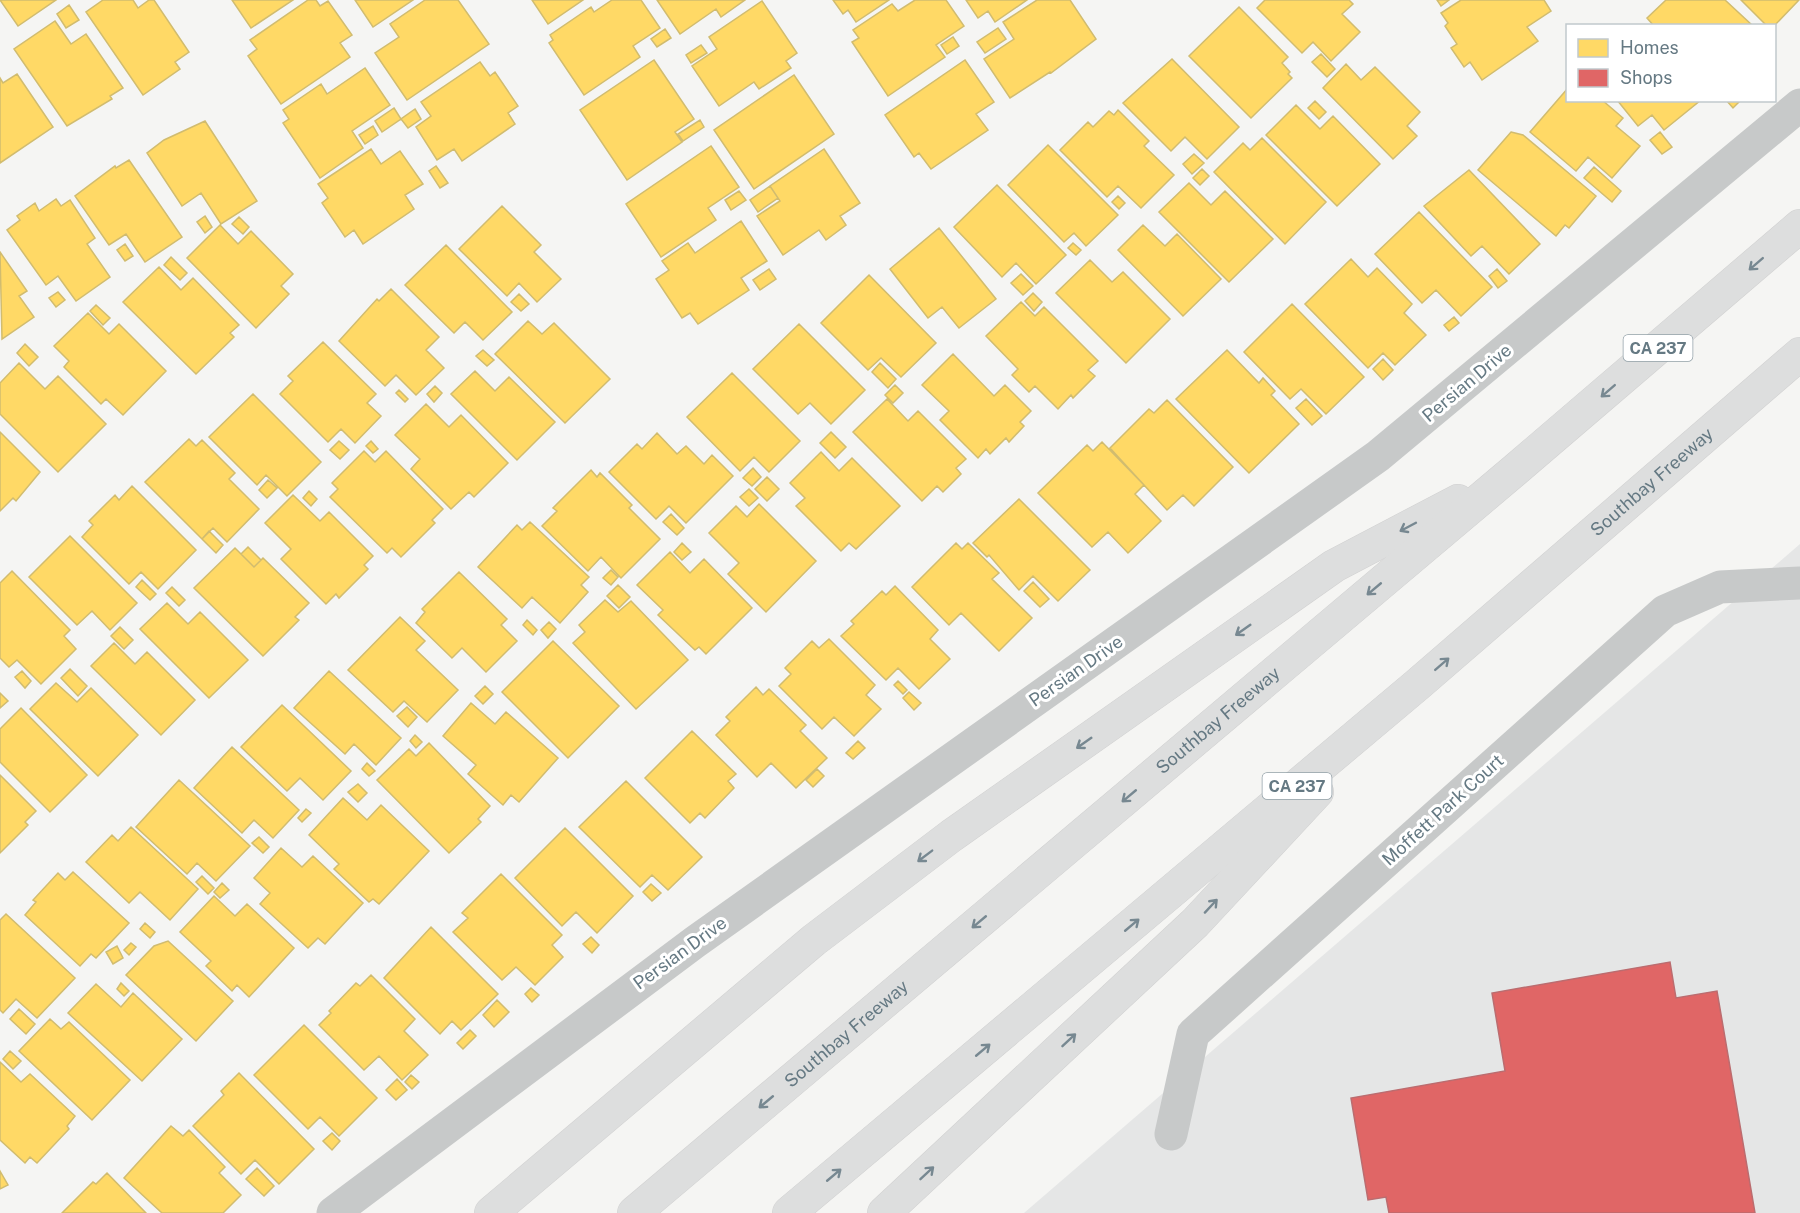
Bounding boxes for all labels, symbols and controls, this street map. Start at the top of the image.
legend [1566,24,1776,102]
text: Homes [1620,37,1679,58]
text: Shops [1620,67,1672,88]
one-way arrow [1749,257,1764,271]
road number: CA 237 [1624,335,1692,361]
street label: Persian Drive [1418,339,1515,426]
one-way arrow [1601,384,1616,398]
street label: Southbay Freeway [1586,423,1718,540]
one-way arrow [1399,522,1417,533]
one-way arrow [1367,582,1382,596]
one-way arrow [1235,624,1251,636]
street label: Persian Drive [1025,630,1127,711]
one-way arrow [1434,657,1449,671]
street label: Southbay Freeway [1152,662,1284,778]
one-way arrow [1076,737,1092,749]
street label: Moffett Park Court [1378,750,1508,870]
road number: CA 237 [1262,773,1332,799]
one-way arrow [1122,789,1137,803]
one-way arrow [917,850,933,863]
one-way arrow [1204,899,1218,914]
street label: Persian Drive [629,912,730,993]
one-way arrow [972,915,988,928]
one-way arrow [1124,918,1140,931]
street label: Southbay Freeway [780,975,913,1091]
one-way arrow [1062,1033,1077,1047]
one-way arrow [975,1043,990,1057]
one-way arrow [758,1095,774,1108]
one-way arrow [919,1166,934,1180]
one-way arrow [826,1169,842,1182]

